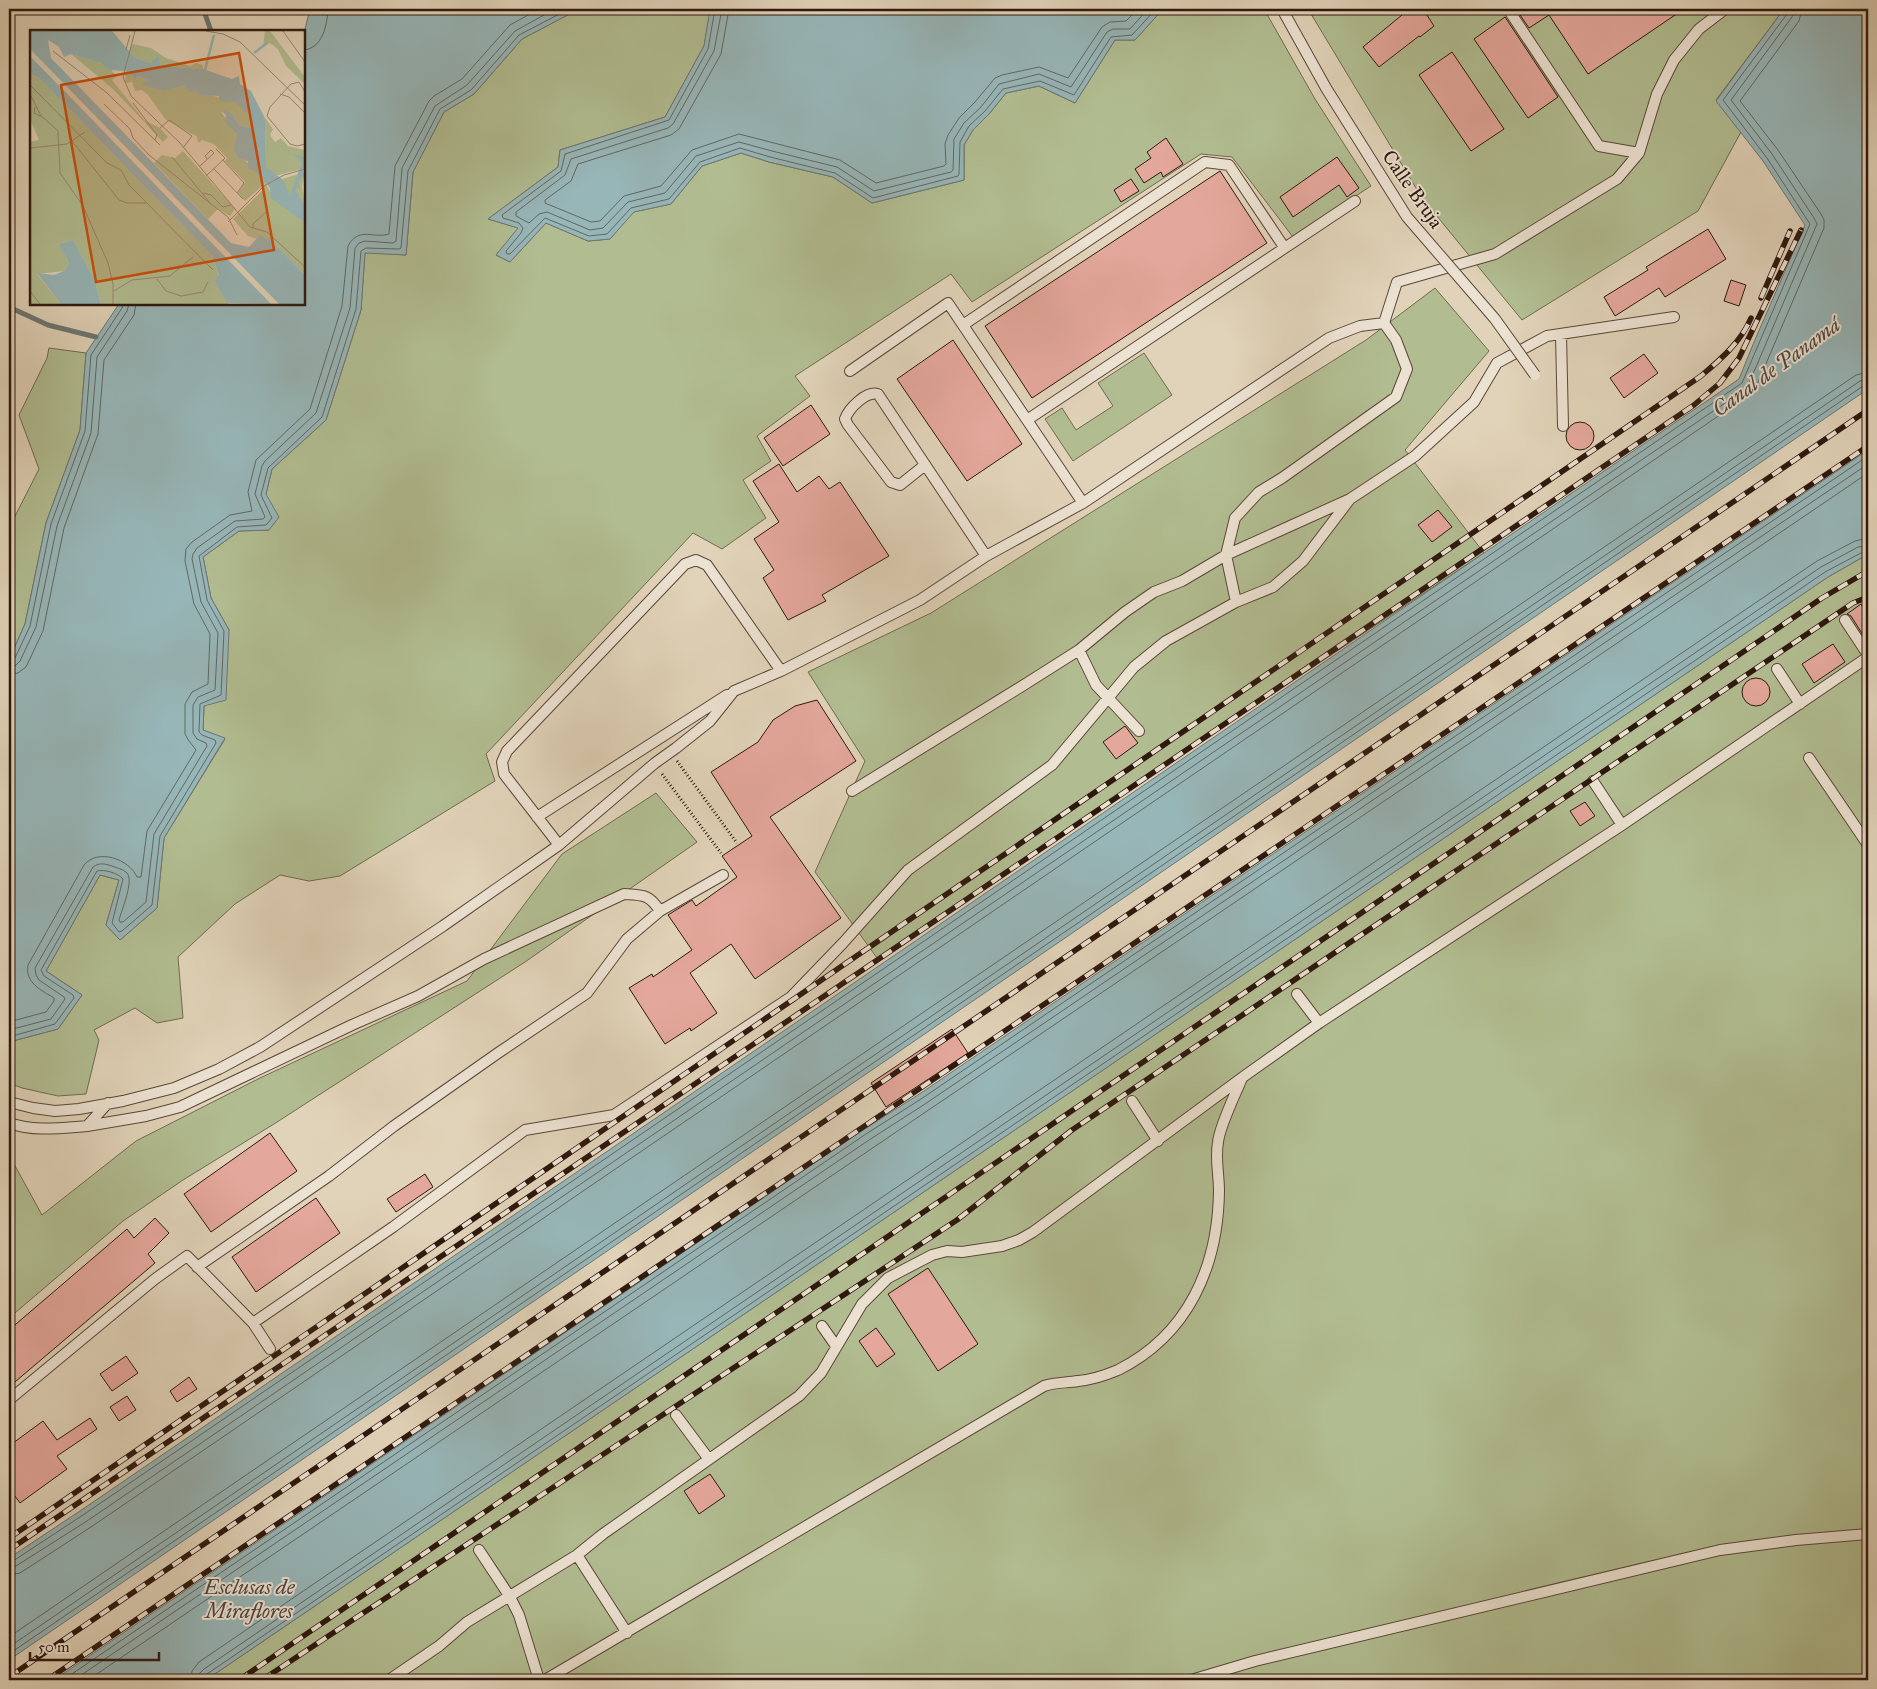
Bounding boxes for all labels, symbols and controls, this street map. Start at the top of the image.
inset map [30,30,305,305]
street label: Calle Bruja [1377,145,1449,233]
water label: Canal de Panamá [1707,310,1847,422]
water label: Esclusas de Miraflores [203,1574,296,1625]
scale bar [30,1629,159,1661]
text: 50 m [38,1638,70,1656]

